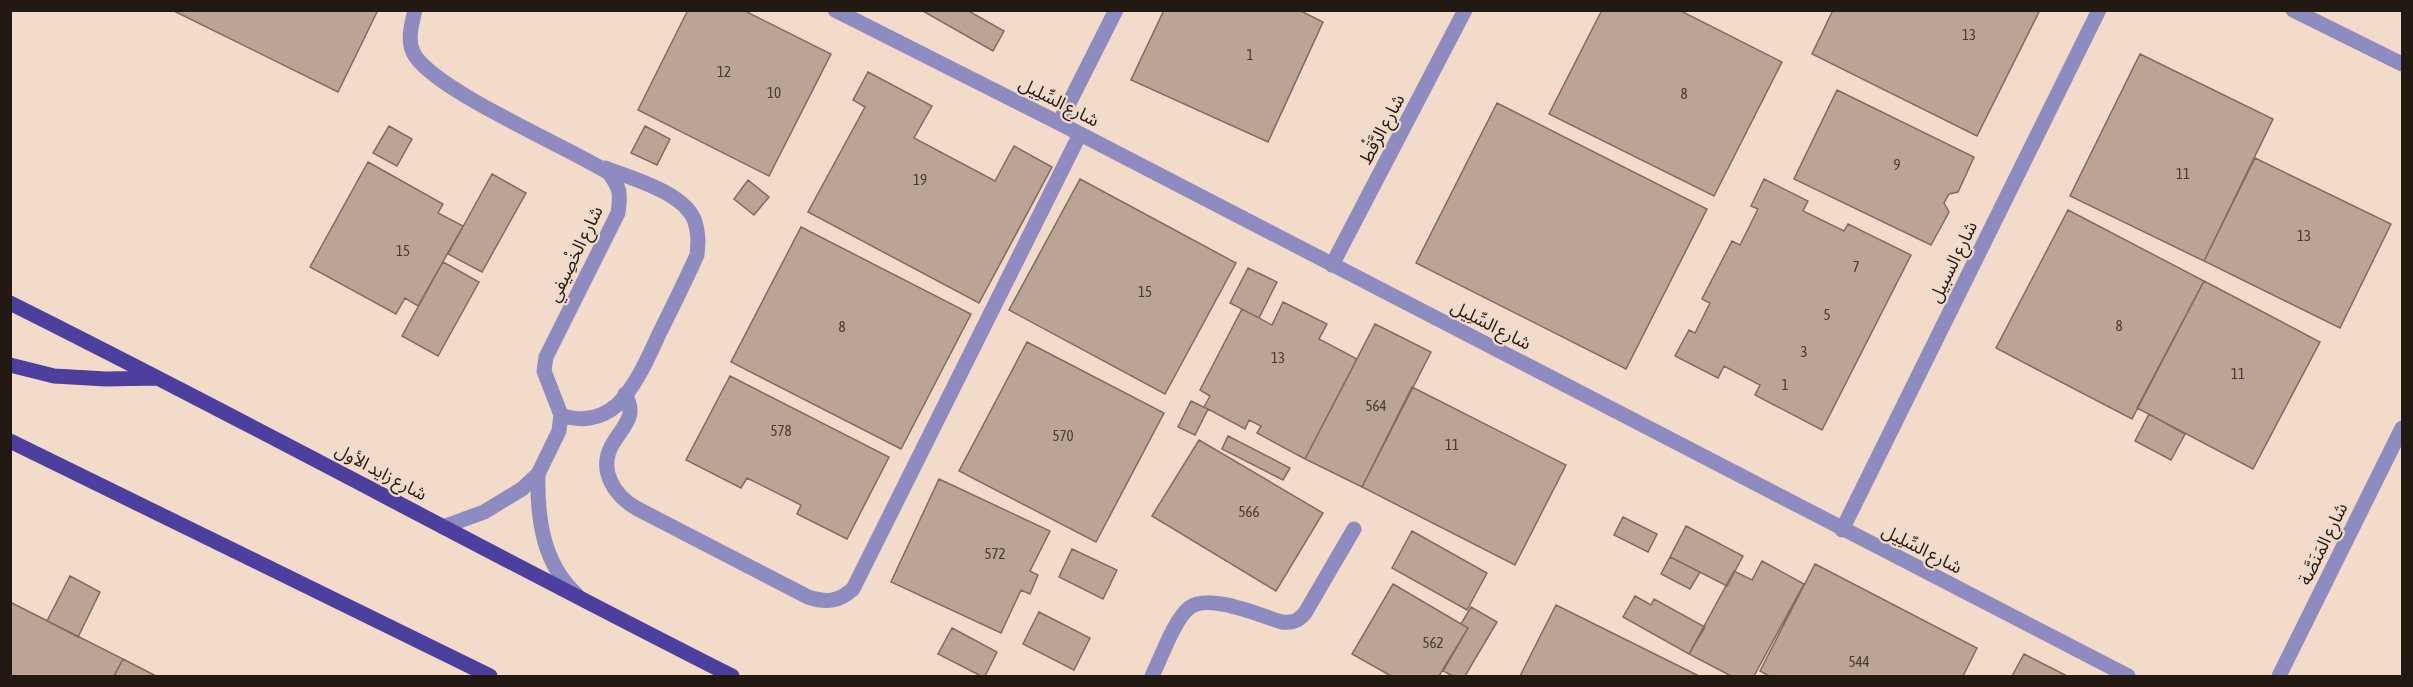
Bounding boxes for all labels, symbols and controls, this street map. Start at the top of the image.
house number: 13 [1962,26,1976,43]
house number: 1 [1246,46,1254,63]
house number: 12 [717,63,731,80]
street label: شارع السِّلِيل [1014,72,1103,134]
house number: 10 [767,84,781,101]
house number: 8 [1680,85,1688,102]
street label: شارع الرَّقْط [1353,90,1412,169]
house number: 9 [1893,156,1901,173]
house number: 11 [2176,165,2190,182]
house number: 19 [913,171,927,188]
street label: شارع الخْصِيفي [542,202,610,307]
street label: شارع السبيل [1924,218,1985,308]
house number: 13 [2297,227,2311,244]
house number: 15 [396,242,410,259]
house number: 7 [1852,258,1860,275]
house number: 15 [1138,283,1152,300]
street label: شارع السِّلِيل [1446,295,1535,357]
house number: 5 [1823,306,1831,323]
house number: 8 [2115,317,2123,334]
house number: 8 [838,318,846,335]
house number: 3 [1800,343,1808,360]
house number: 13 [1271,349,1285,366]
house number: 11 [2231,365,2245,382]
house number: 1 [1781,376,1789,393]
house number: 564 [1365,397,1387,414]
house number: 578 [770,422,792,439]
house number: 570 [1052,427,1074,444]
house number: 11 [1445,436,1459,453]
street label: شارع زايد الأول [330,439,431,508]
street label: شارع المَنَصَّة [2294,499,2355,590]
house number: 566 [1238,503,1260,520]
street label: شارع السِّلِيل [1877,519,1966,581]
house number: 572 [984,545,1006,562]
house number: 562 [1422,634,1444,651]
house number: 544 [1848,653,1870,670]

